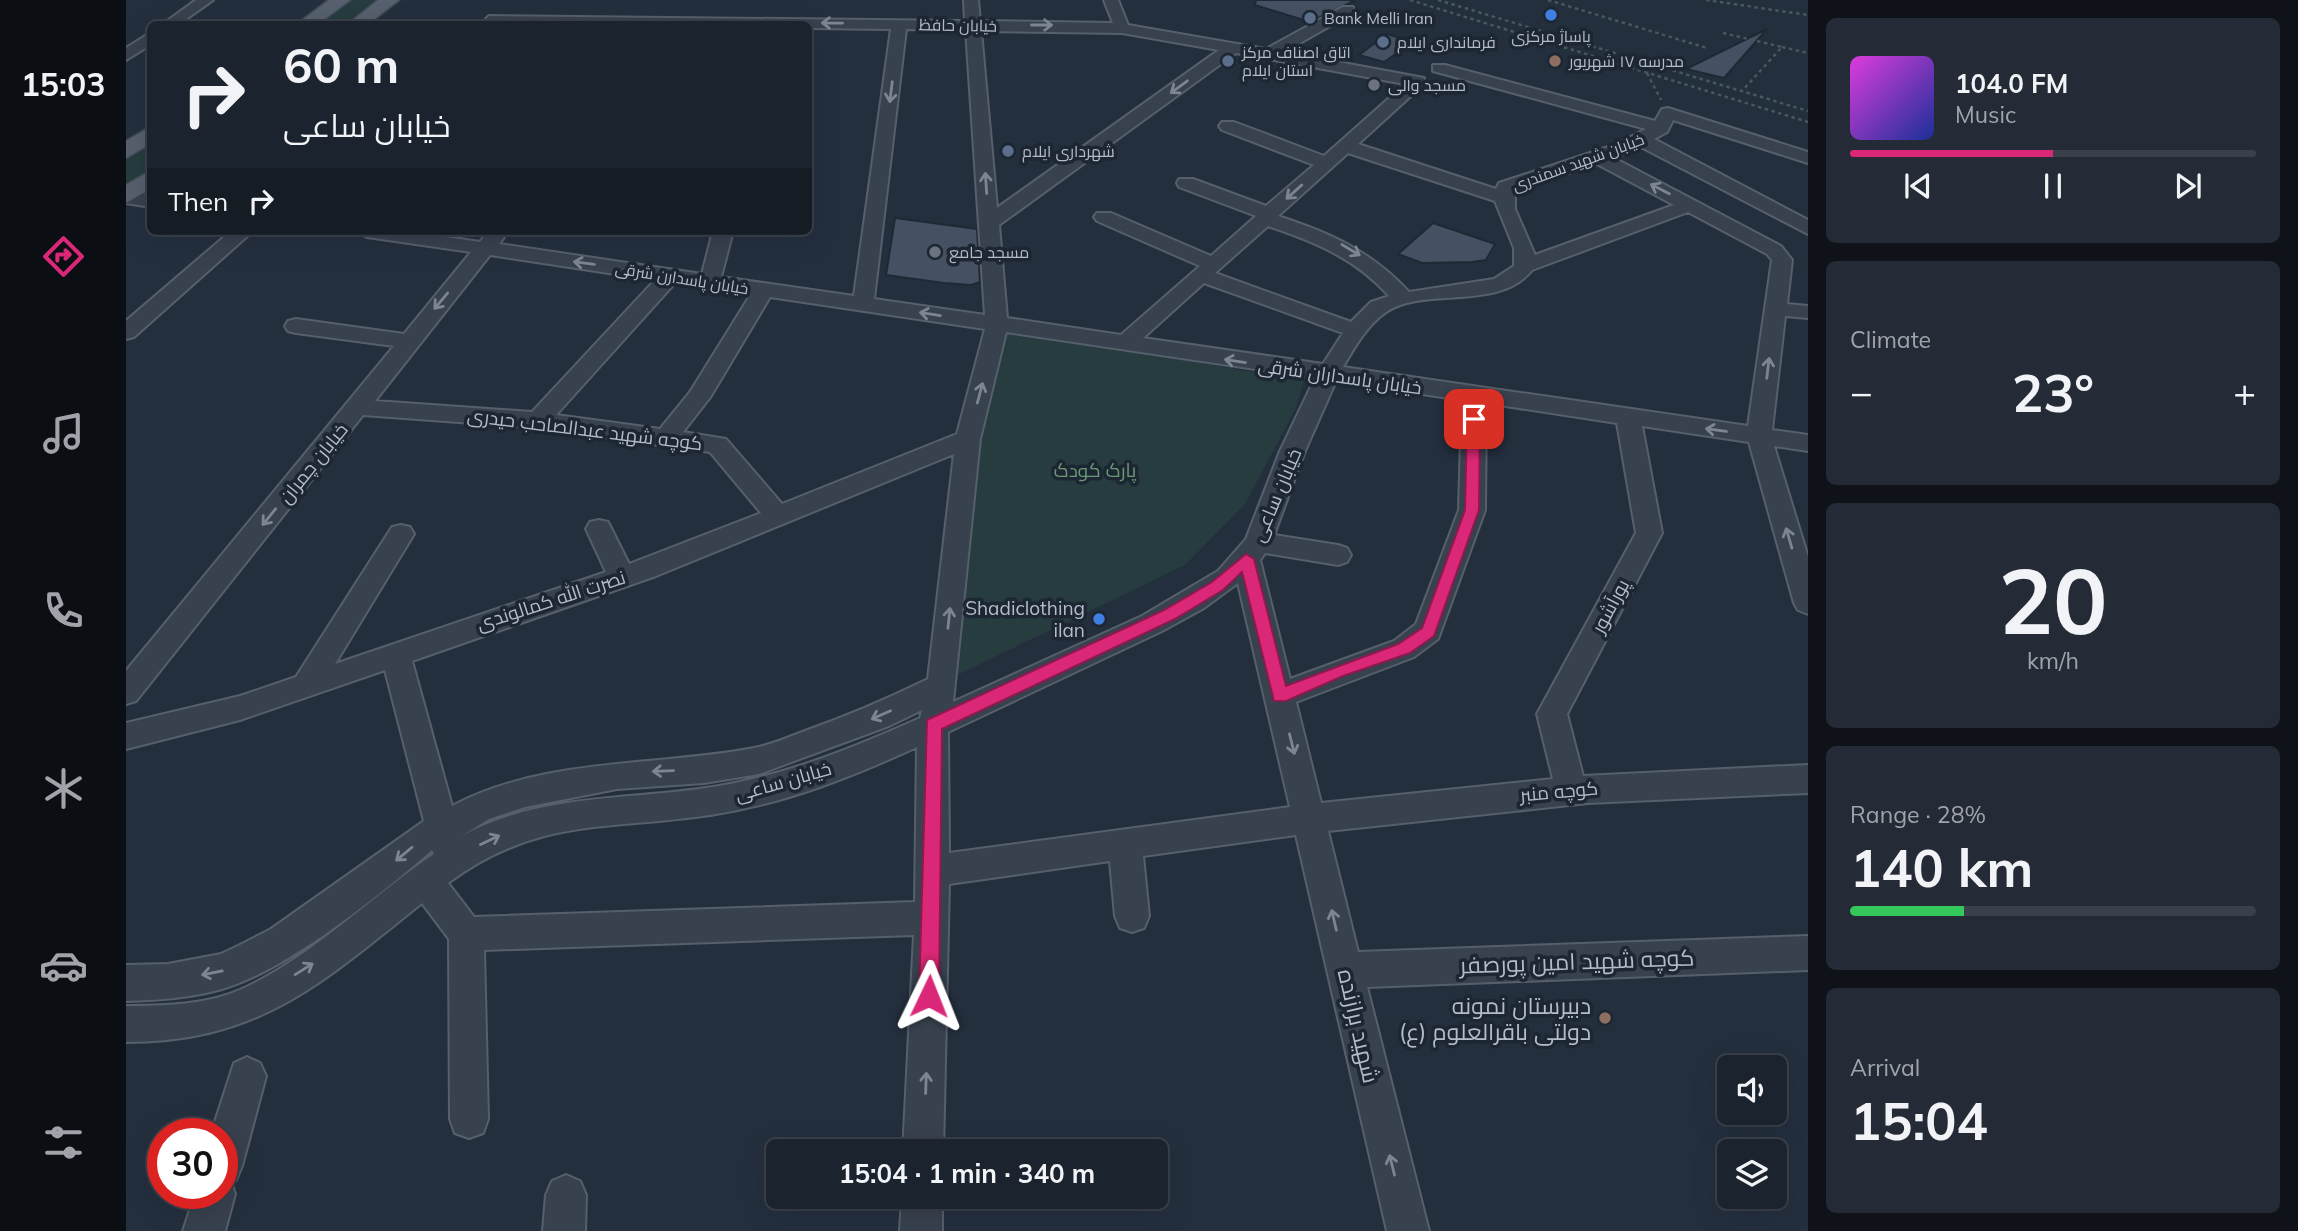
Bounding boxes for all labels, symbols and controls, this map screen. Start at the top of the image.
marker: پاساژ مرکزی [1543,7,1559,23]
place label: Bank Melli Iran [1324,8,1433,28]
marker: Bank Melli Iran [1302,10,1318,26]
street label: خیابان حافظ [919,14,997,37]
one-way arrow [820,16,843,30]
one-way arrow [1030,18,1053,32]
place label: پاساژ مرکزی [1511,26,1591,48]
place label: فرمانداری ایلام [1397,32,1496,54]
text: 60 m [283,34,399,95]
marker: فرمانداری ایلام [1375,34,1391,50]
place label: اتاق اصناف مرکز استان ایلام [1241,42,1351,82]
icon: right [168,49,259,140]
place label: مدرسه ۱۷ شهریور [1568,51,1684,72]
marker: اتاق اصناف مرکز استان ایلام [1220,53,1236,69]
marker: مدرسه ۱۷ شهریور [1547,53,1563,69]
text: 15:03 [21,64,105,104]
text: 104.0 FM [1955,67,2068,100]
place label: مسجد والی [1388,75,1466,96]
marker: مسجد والی [1366,77,1382,93]
one-way arrow [884,80,897,102]
one-way arrow [1170,80,1189,94]
text: Music [1955,100,2016,129]
text: خیابان ساعی [283,105,450,145]
street label: خیابان شهید سمندری [1509,129,1647,196]
place label: شهرداری ایلام [1022,141,1115,163]
marker: شهرداری ایلام [1000,143,1016,159]
icon: previous [1899,167,1937,205]
icon: pause [2034,167,2072,205]
icon: next [2169,167,2207,205]
one-way arrow [979,173,992,195]
one-way arrow [1650,181,1670,195]
icon: right [242,182,280,220]
one-way arrow [1286,183,1303,200]
text: Then [168,185,228,218]
icon: directions [39,232,88,281]
place label: مسجد جامع [949,242,1029,264]
marker: مسجد جامع [927,244,943,260]
one-way arrow [1341,244,1361,258]
one-way arrow [573,256,596,269]
street label: خیابان پاسدارن شرقی [614,258,750,300]
one-way arrow [433,291,449,309]
one-way arrow [919,308,942,321]
text: Climate [1850,325,1931,354]
street label: خیابان پاسداران شرقی [1256,353,1423,400]
one-way arrow [1225,354,1247,367]
one-way arrow [1761,358,1774,380]
text: 23° [2012,360,2094,425]
text: − [1850,368,1873,416]
text: + [2233,368,2256,416]
one-way arrow [974,382,987,404]
pin [1444,389,1504,449]
icon: arrive [1455,400,1493,438]
street label: کوچه شهید عبدالصاحب حیدری [466,403,704,456]
icon: music [39,409,88,458]
street label: خیابان چمران [273,418,354,509]
one-way arrow [1705,423,1728,436]
street label: خیابان ساعی [1246,445,1306,545]
park label: پارک کودک [1054,458,1136,483]
one-way arrow [261,508,277,526]
one-way arrow [1781,527,1794,549]
text: 20 [1998,543,2108,657]
street label: نصرت الله کمالوندی [473,565,629,635]
street label: پورآشور [1585,575,1635,639]
icon: phone [39,586,88,635]
place label: Shadiclothing ilan [965,596,1085,642]
one-way arrow [943,607,956,630]
marker: Shadiclothing ilan [1091,611,1107,627]
text: km/h [2027,646,2079,675]
one-way arrow [871,709,892,722]
one-way arrow [1286,732,1299,755]
street label: خیابان ساعی [732,756,834,806]
icon: climate [39,764,88,813]
one-way arrow [651,764,674,778]
street label: کوچه منبر [1518,776,1599,807]
text: Range · 28% [1850,800,1986,829]
one-way arrow [480,832,501,845]
text: 140 km [1850,835,2033,900]
one-way arrow [395,846,413,862]
one-way arrow [1327,909,1340,931]
icon: car [39,941,88,990]
street label: کوچه شهید امین پورصفر [1457,942,1695,981]
position arrow [892,959,966,1033]
one-way arrow [294,961,313,976]
street label: شهید برازنده [1332,966,1386,1086]
one-way arrow [201,967,224,981]
place label: دبیرستان نمونه دولتی باقرالعلوم (ع) [1399,991,1591,1048]
marker: دبیرستان نمونه دولتی باقرالعلوم (ع) [1597,1010,1613,1026]
text: Arrival [1850,1053,1920,1082]
map controls [1717,1055,1787,1209]
button: sound [1717,1055,1787,1125]
one-way arrow [919,1072,932,1095]
text: 15:04 [1850,1088,1988,1153]
icon: filters [39,1118,88,1167]
speed limit sign: 30 [147,1118,238,1209]
button: layers [1717,1139,1787,1209]
one-way arrow [1385,1154,1398,1177]
text: 15:04 · 1 min · 340 m [839,1157,1095,1190]

